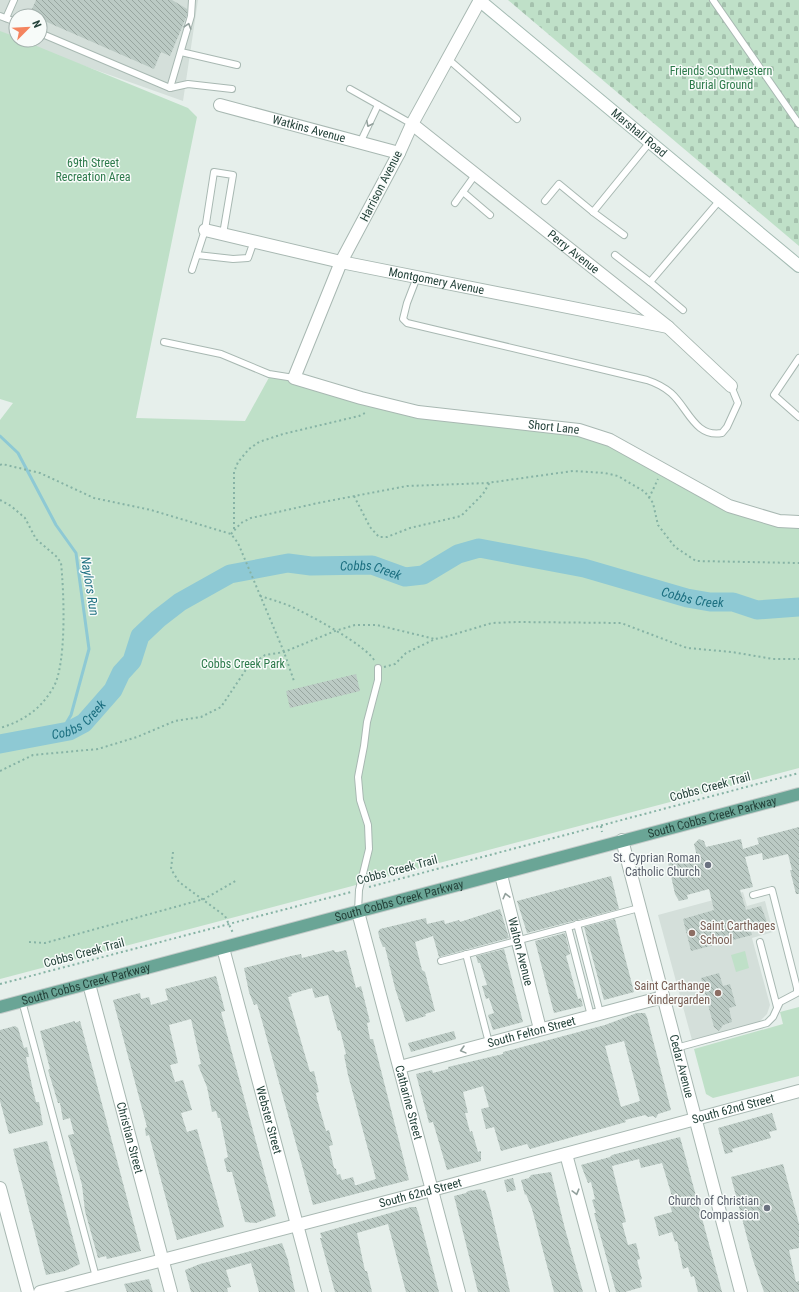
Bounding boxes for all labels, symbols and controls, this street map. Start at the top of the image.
north arrow [8,8,48,48]
text: N [29,18,44,30]
one-way arrow [183,23,192,30]
park label: Friends Southwestern Burial Ground [670,64,772,92]
street label: Marshall Road [608,106,670,160]
street label: Watkins Avenue [271,112,347,145]
one-way arrow [366,119,374,127]
street label: Harrison Avenue [357,148,405,224]
park label: 69th Street Recreation Area [55,156,131,184]
street label: Perry Avenue [545,227,602,277]
street label: Montgomery Avenue [387,265,486,297]
street label: Short Lane [527,417,580,437]
water label: Naylors Run [78,555,102,617]
water label: Cobbs Creek [340,558,404,583]
water label: Cobbs Creek [660,583,724,610]
park label: Cobbs Creek Park [201,657,286,671]
water label: Cobbs Creek [50,697,109,742]
street label: Cobbs Creek Trail [668,770,752,804]
street label: South Cobbs Creek Parkway [646,793,778,841]
place label: St. Cyprian Roman Catholic Church [613,851,700,879]
street label: Cobbs Creek Trail [355,853,439,887]
marker: St. Cyprian Roman Catholic Church [703,860,713,870]
street label: South Cobbs Creek Parkway [333,877,465,924]
one-way arrow [502,893,511,900]
street label: Walton Avenue [505,916,536,988]
place label: Saint Carthages School [700,919,775,947]
marker: Saint Carthages School [687,928,697,938]
street label: Cobbs Creek Trail [42,936,126,970]
street label: South Cobbs Creek Parkway [20,960,152,1008]
place label: Saint Carthange Kindergarden [634,979,710,1007]
marker: Saint Carthange Kindergarden [713,988,723,998]
street label: South Felton Street [486,1014,577,1050]
street label: Cedar Avenue [667,1033,697,1100]
one-way arrow [460,1045,467,1054]
street label: Catharine Street [392,1064,425,1142]
street label: Webster Street [253,1084,285,1156]
street label: South 62nd Street [690,1091,776,1127]
street label: Christian Street [114,1100,146,1175]
street label: South 62nd Street [378,1175,464,1210]
one-way arrow [571,1188,580,1195]
place label: Church of Christian Compassion [668,1194,759,1222]
marker: Church of Christian Compassion [762,1203,772,1213]

